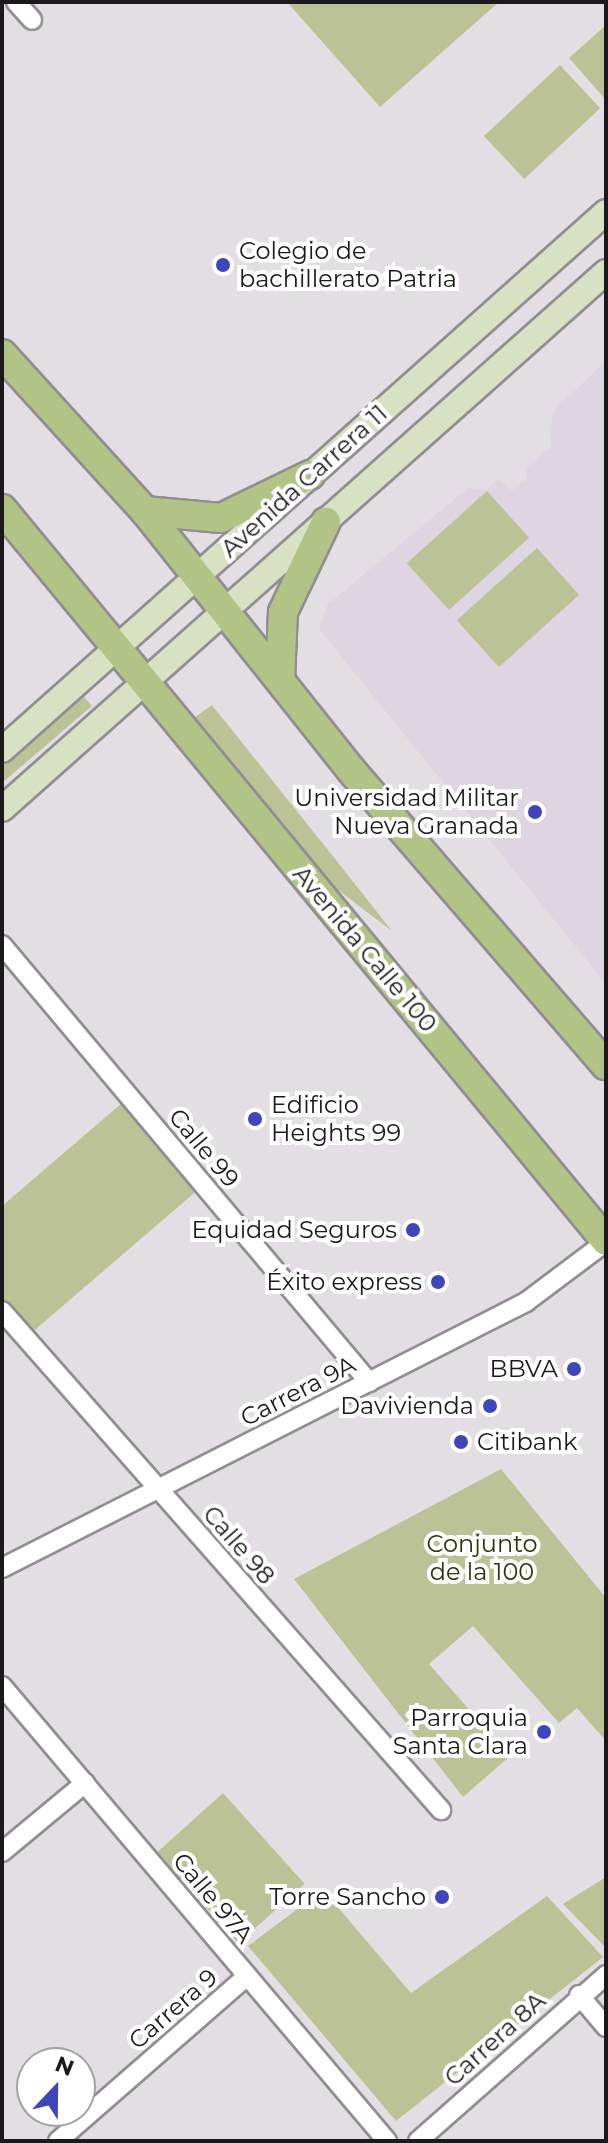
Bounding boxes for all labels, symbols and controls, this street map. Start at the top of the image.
place label: Colegio de bachillerato Patria [239,237,457,293]
marker: Colegio de bachillerato Patria [214,256,232,274]
street label: Avenida Carrera 11 [215,399,393,563]
place label: Universidad Militar Nueva Granada [294,784,519,840]
marker: Universidad Militar Nueva Granada [526,803,544,821]
street label: Avenida Calle 100 [287,860,443,1038]
place label: Edificio Heights 99 [271,1091,401,1147]
street label: Calle 99 [163,1103,245,1193]
marker: Edificio Heights 99 [246,1110,264,1128]
place label: Equidad Seguros [191,1216,397,1244]
marker: Equidad Seguros [404,1221,422,1239]
place label: Éxito express [266,1268,422,1296]
marker: Éxito express [429,1273,447,1291]
street label: Carrera 9A [236,1350,360,1432]
place label: BBVA [490,1355,558,1383]
marker: BBVA [565,1360,583,1378]
place label: Davivienda [340,1392,474,1420]
marker: Davivienda [481,1397,499,1415]
place label: Citibank [477,1428,577,1456]
marker: Citibank [452,1433,470,1451]
street label: Calle 98 [197,1500,281,1590]
park label: Conjunto de la 100 [426,1530,538,1586]
place label: Parroquia Santa Clara [393,1704,528,1760]
marker: Parroquia Santa Clara [535,1723,553,1741]
street label: Calle 97A [167,1847,259,1949]
place label: Torre Sancho [269,1883,426,1911]
marker: Torre Sancho [433,1888,451,1906]
street label: Carrera 9 [123,1963,223,2055]
street label: Carrera 8A [439,1986,551,2092]
north arrow [16,2047,96,2127]
text: N [51,2050,78,2082]

